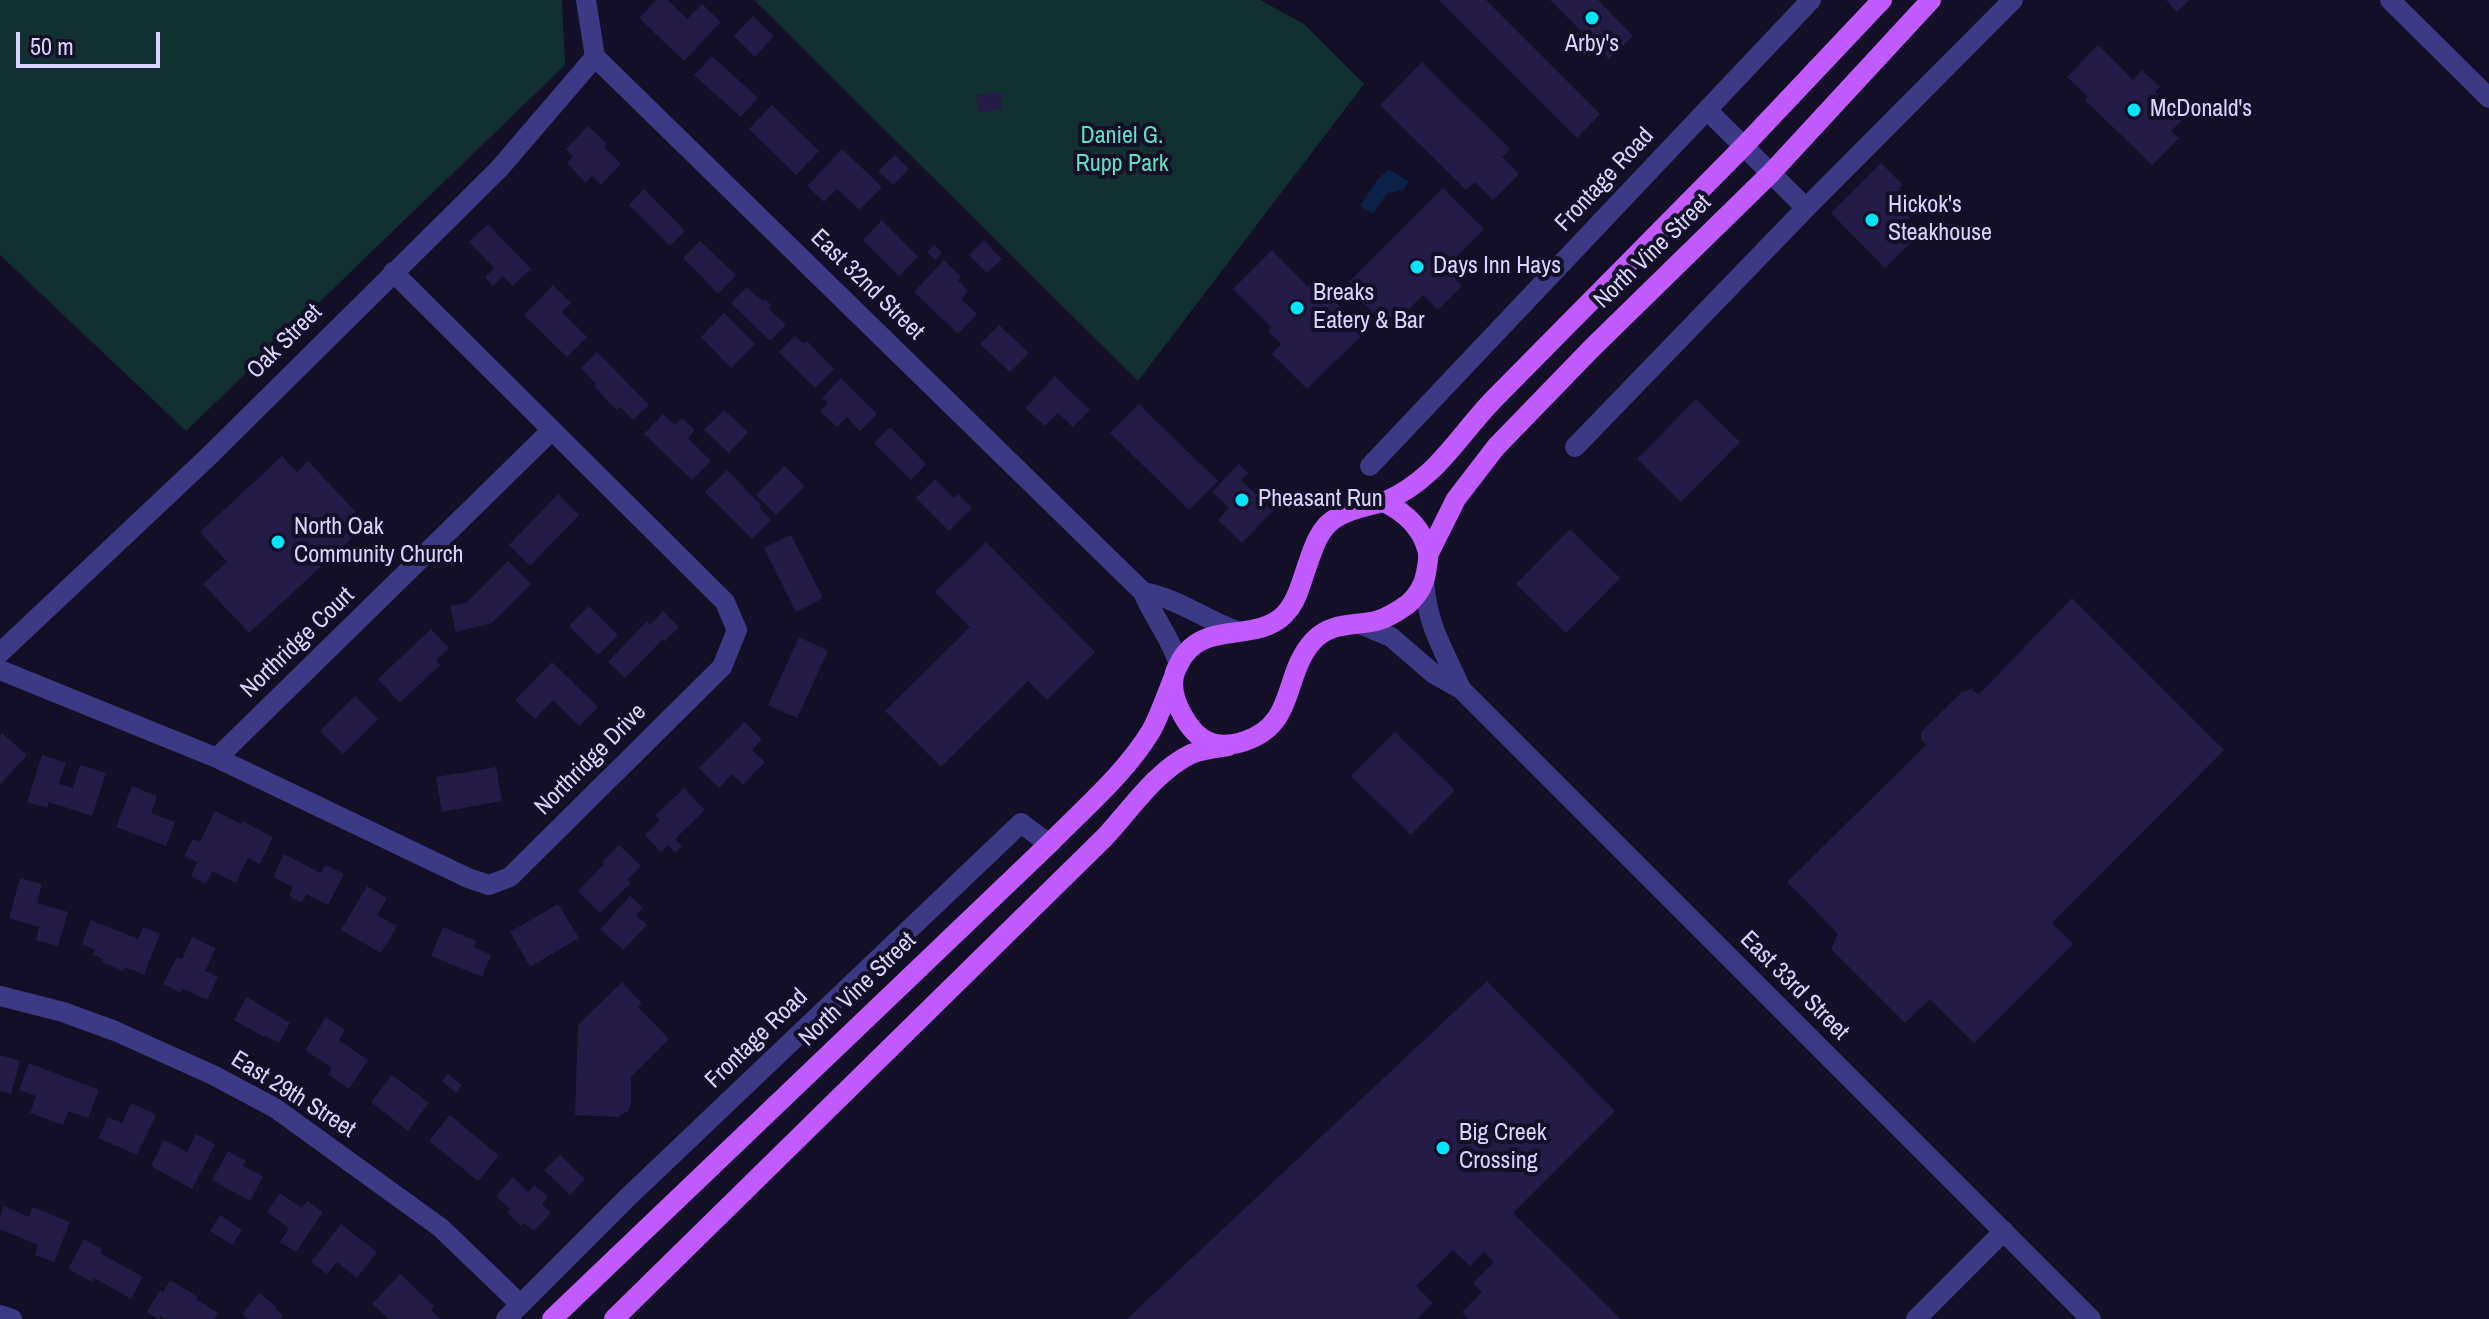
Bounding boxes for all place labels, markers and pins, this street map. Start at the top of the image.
marker: Arby's [1583,9,1601,27]
place label: Arby's [1565,31,1619,59]
place label: McDonald's [2150,96,2252,124]
marker: McDonald's [2125,101,2143,119]
place label: Hickok's Steakhouse [1888,192,1992,248]
marker: Hickok's Steakhouse [1863,211,1881,229]
place label: Days Inn Hays [1433,253,1561,281]
marker: Days Inn Hays [1408,258,1426,276]
place label: Breaks Eatery & Bar [1313,280,1425,336]
marker: Breaks Eatery & Bar [1288,299,1306,317]
place label: Pheasant Run [1258,486,1383,514]
marker: Pheasant Run [1233,491,1251,509]
place label: North Oak Community Church [294,514,464,570]
marker: North Oak Community Church [269,533,287,551]
place label: Big Creek Crossing [1459,1120,1547,1176]
marker: Big Creek Crossing [1434,1139,1452,1157]

